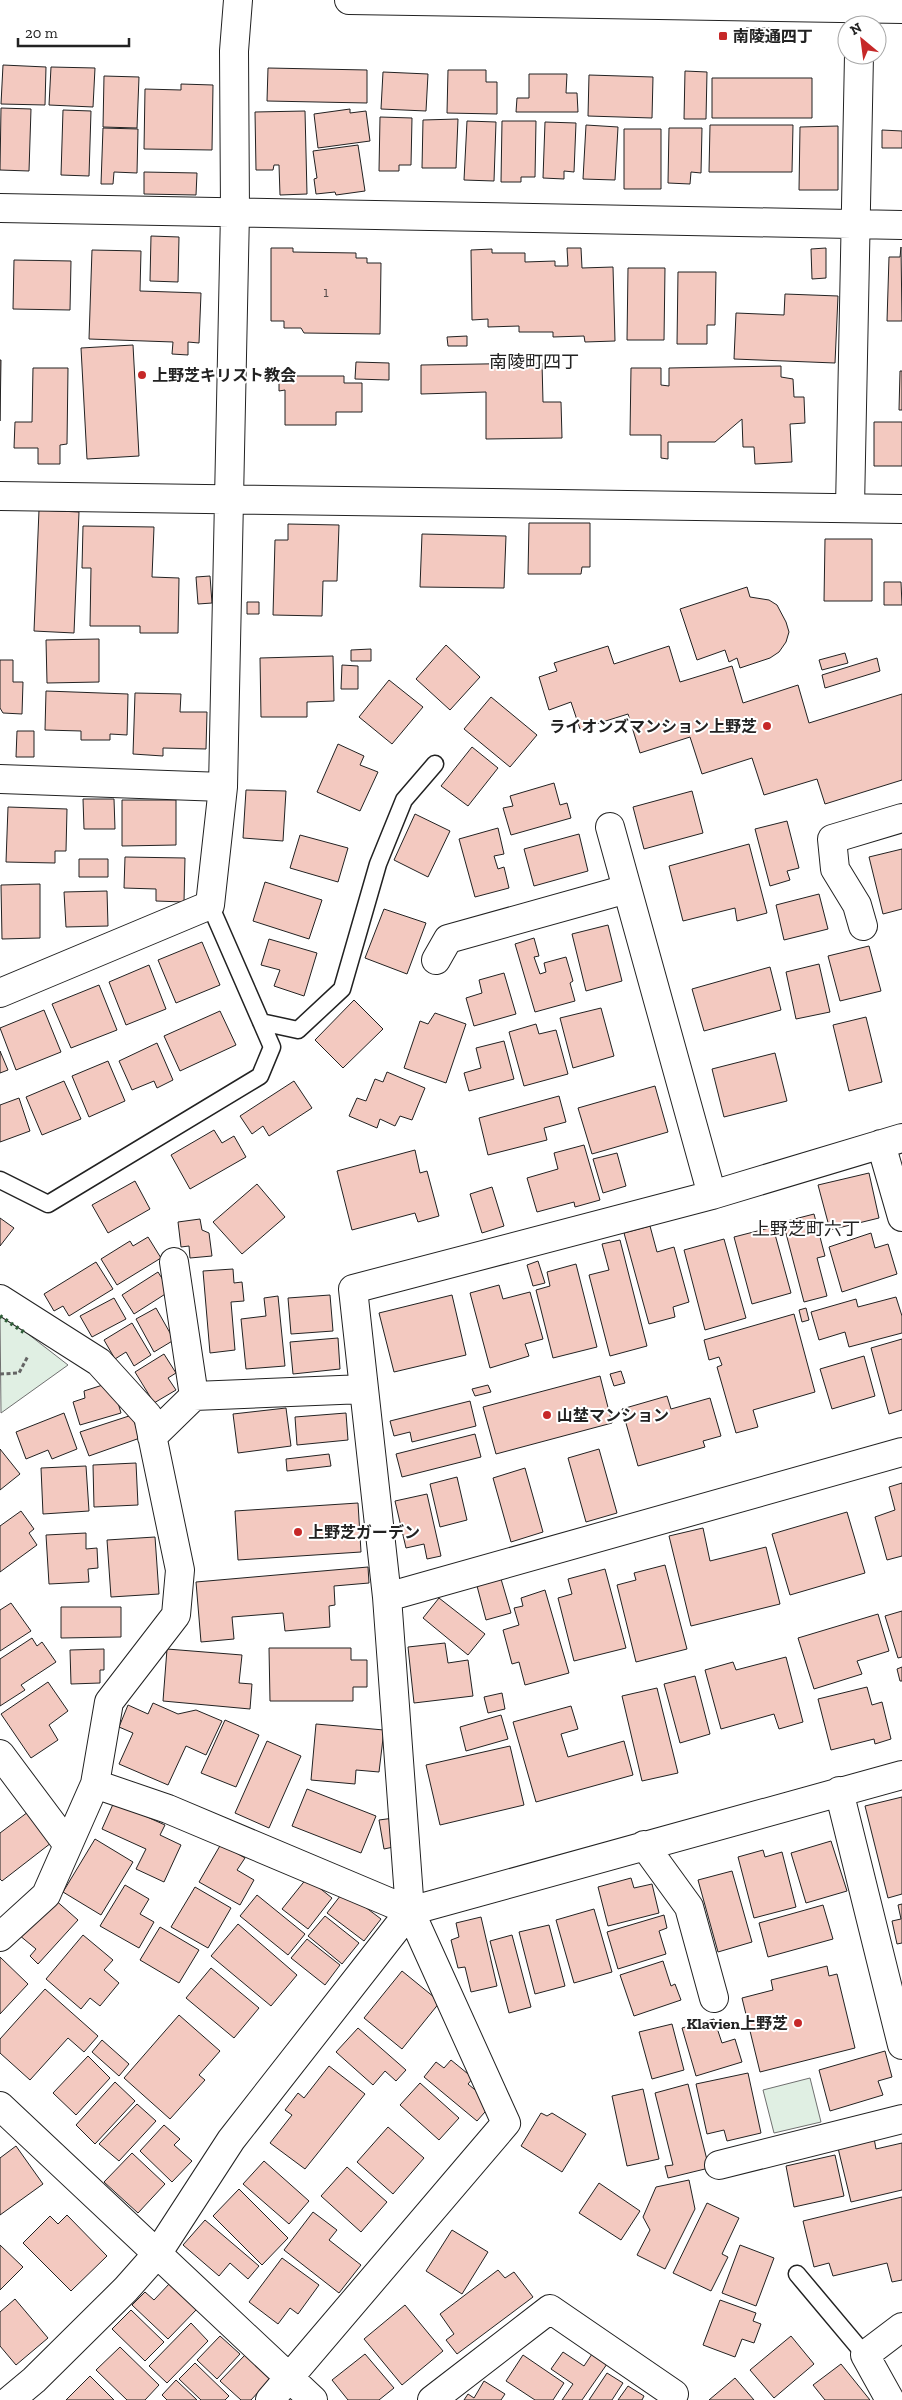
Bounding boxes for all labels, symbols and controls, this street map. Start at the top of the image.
scale bar [18,15,129,47]
north arrow [837,15,887,65]
text: N [847,19,865,39]
text: 20 m [25,24,58,42]
place label: 南陵通四丁 [733,27,813,46]
marker: 南陵通四丁 [717,30,729,42]
house number: 1 [323,284,329,301]
district label: 南陵町四丁 [489,351,579,373]
place label: 上野芝キリスト教会 [152,366,296,385]
marker: 上野芝キリスト教会 [136,369,148,381]
place label: ライオンズマンション上野芝 [549,717,757,736]
marker: ライオンズマンション上野芝 [761,720,773,732]
district label: 上野芝町六丁 [752,1218,860,1240]
place label: 山埜マンション [557,1406,669,1425]
marker: 山埜マンション [541,1409,553,1421]
place label: 上野芝ガーデン [308,1523,420,1542]
marker: 上野芝ガーデン [292,1526,304,1538]
place label: Klavien上野芝 [686,2014,788,2033]
marker: Klavien上野芝 [792,2017,804,2029]

